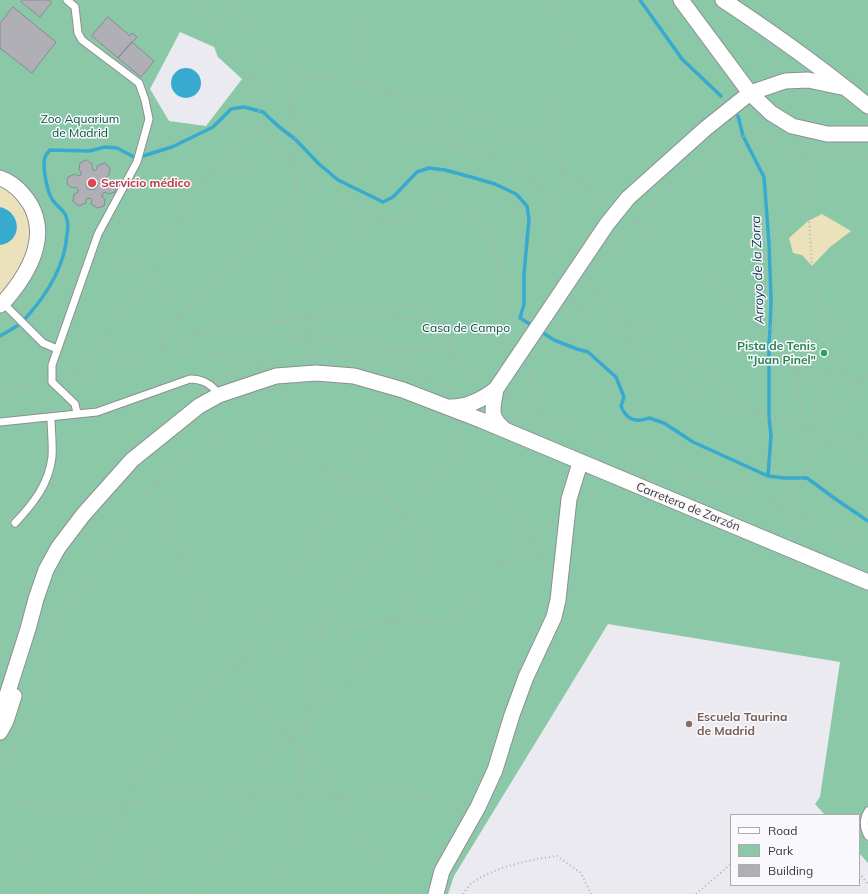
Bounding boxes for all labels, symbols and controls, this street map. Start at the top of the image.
park label: Zoo Aquarium de Madrid [41,112,119,140]
place label: Servicio médico [101,176,191,190]
marker: Servicio médico [86,177,98,189]
water label: Arroyo de la Zorra [748,215,768,325]
park label: Casa de Campo [422,321,510,335]
place label: Pista de Tenis "Juan Pinel" [737,339,816,367]
marker: Pista de Tenis "Juan Pinel" [819,348,829,358]
street label: Carretera de Zarzón [634,480,742,534]
place label: Escuela Taurina de Madrid [697,710,787,738]
marker: Escuela Taurina de Madrid [684,719,694,729]
legend [730,814,860,886]
text: Road [768,823,797,838]
text: Park [768,843,793,858]
text: Building [768,863,813,878]

